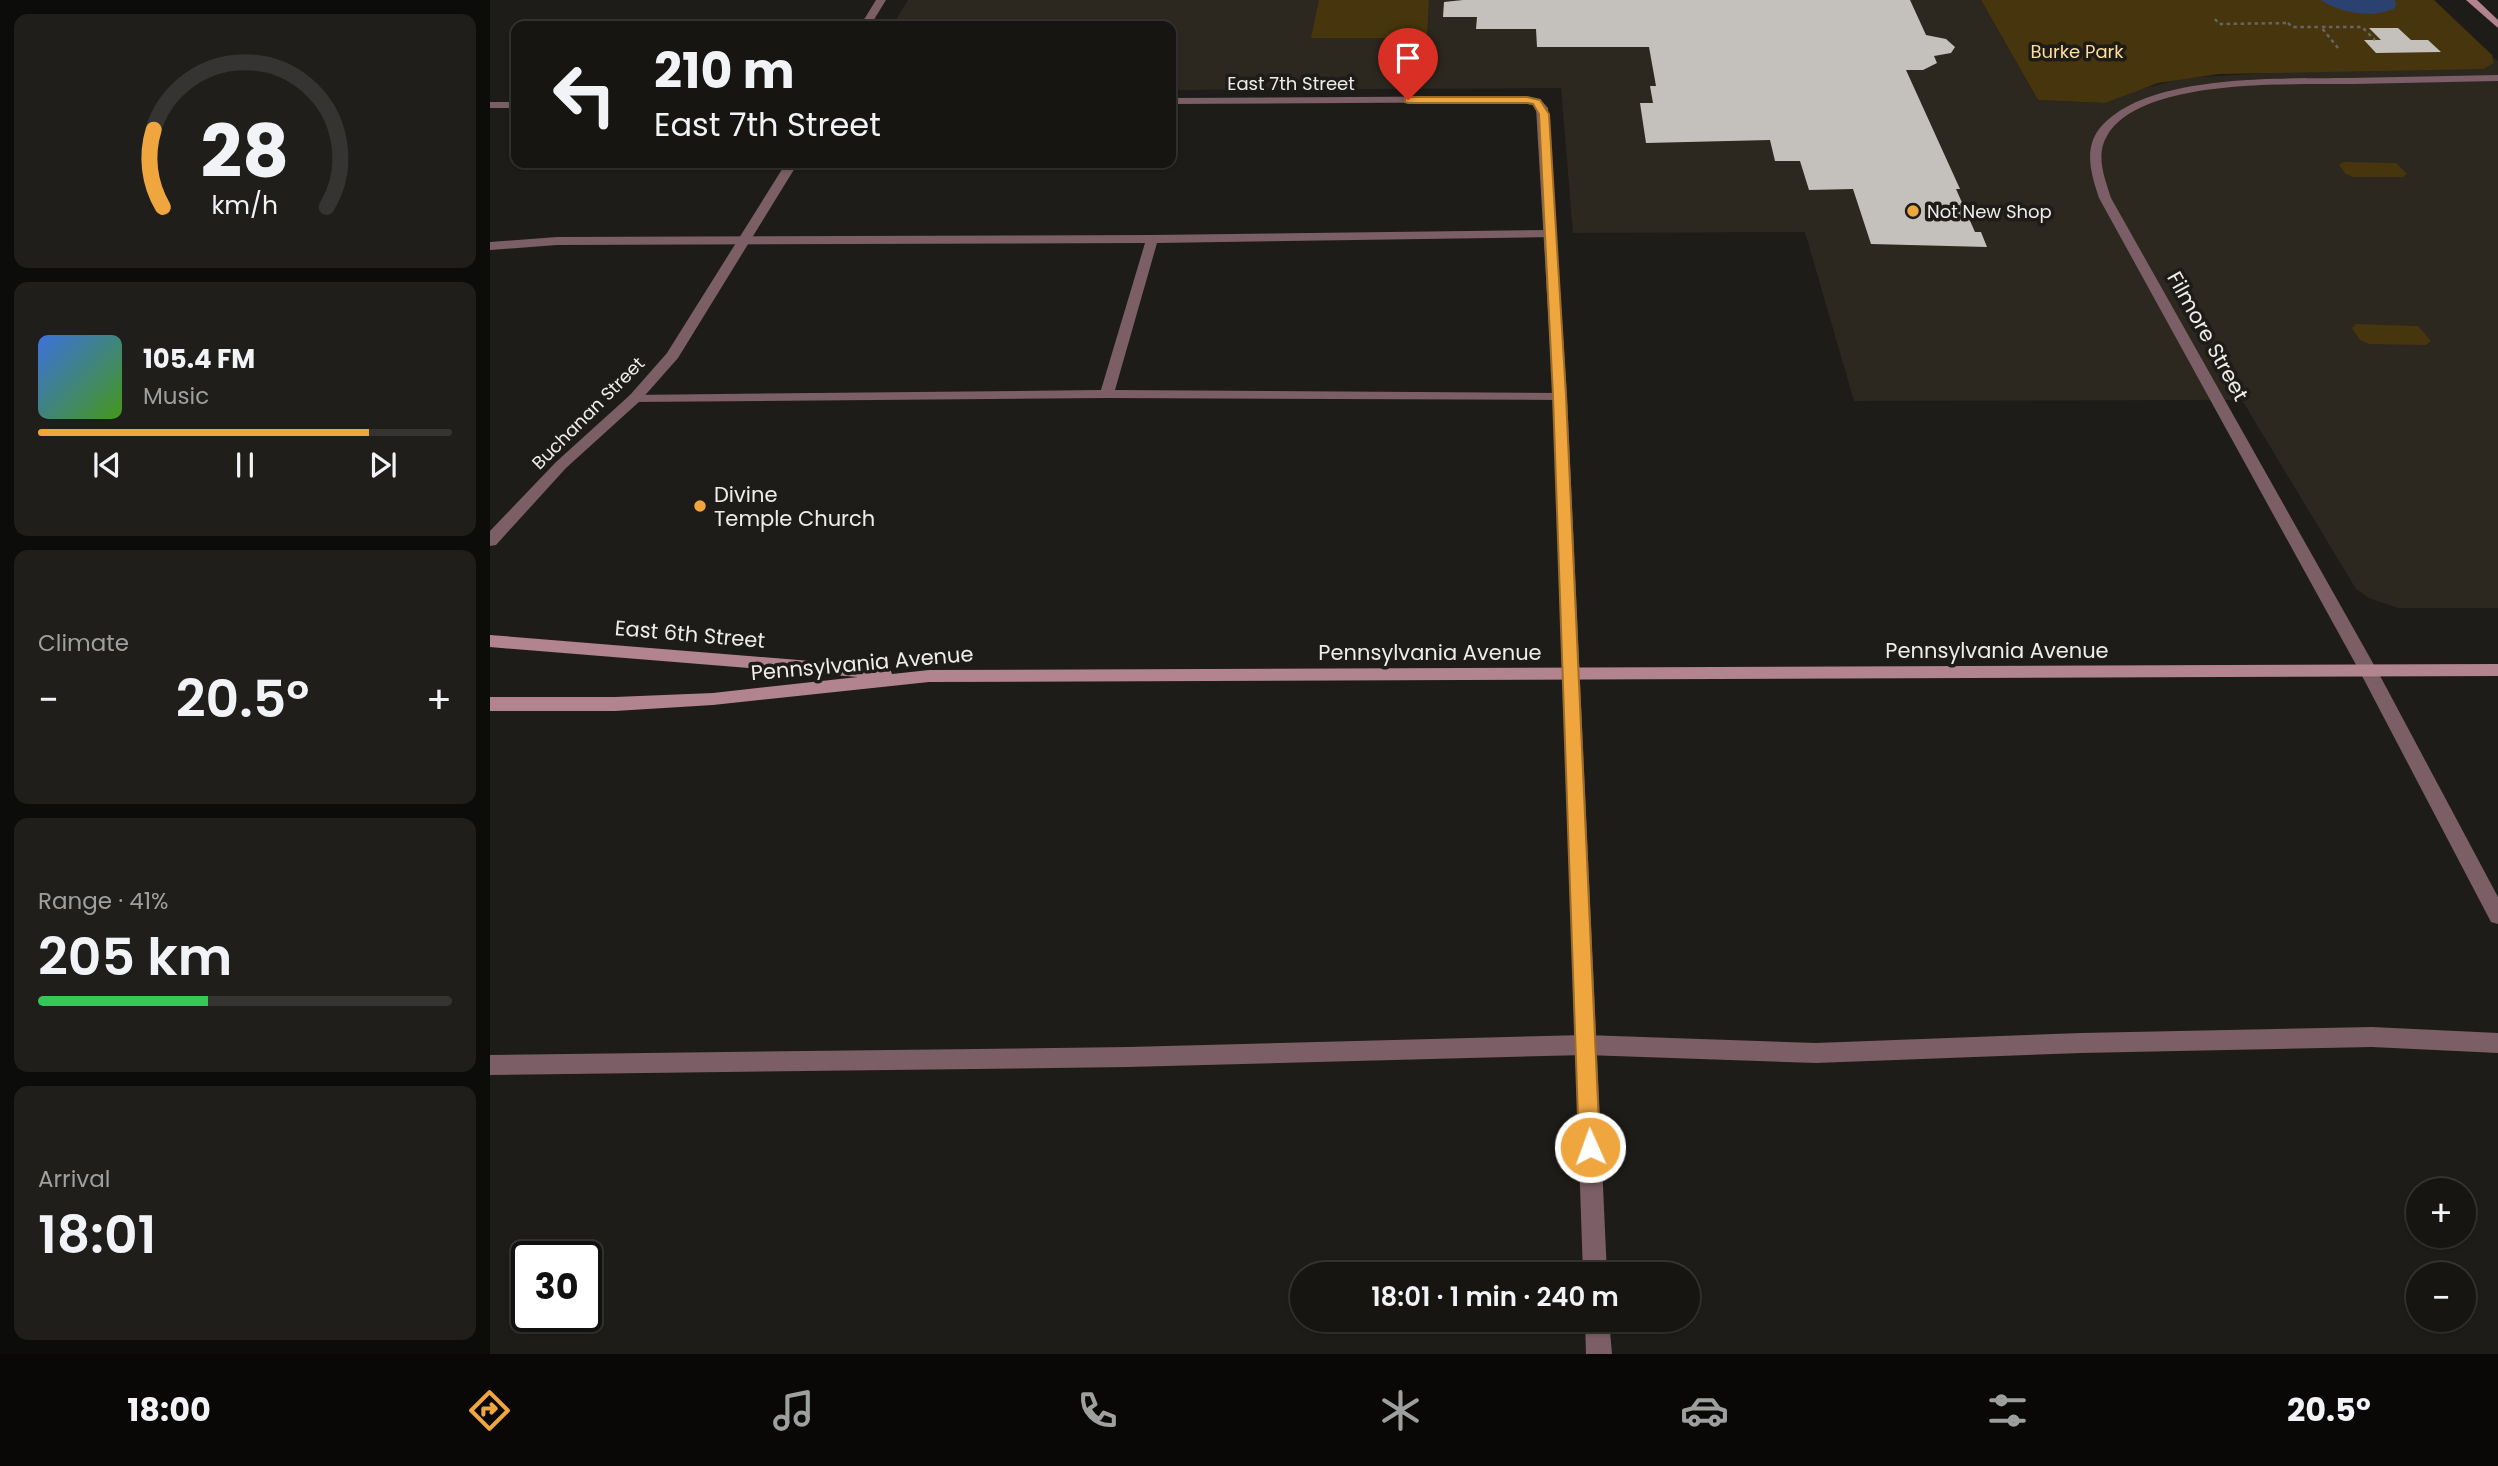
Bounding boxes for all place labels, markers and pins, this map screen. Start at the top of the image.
pin [1378,28,1438,100]
place label: Not New Shop [1927,199,2052,224]
marker: Not New Shop [1905,203,1921,219]
place label: Divine Temple Church [714,480,875,533]
marker: Divine Temple Church [692,498,708,514]

